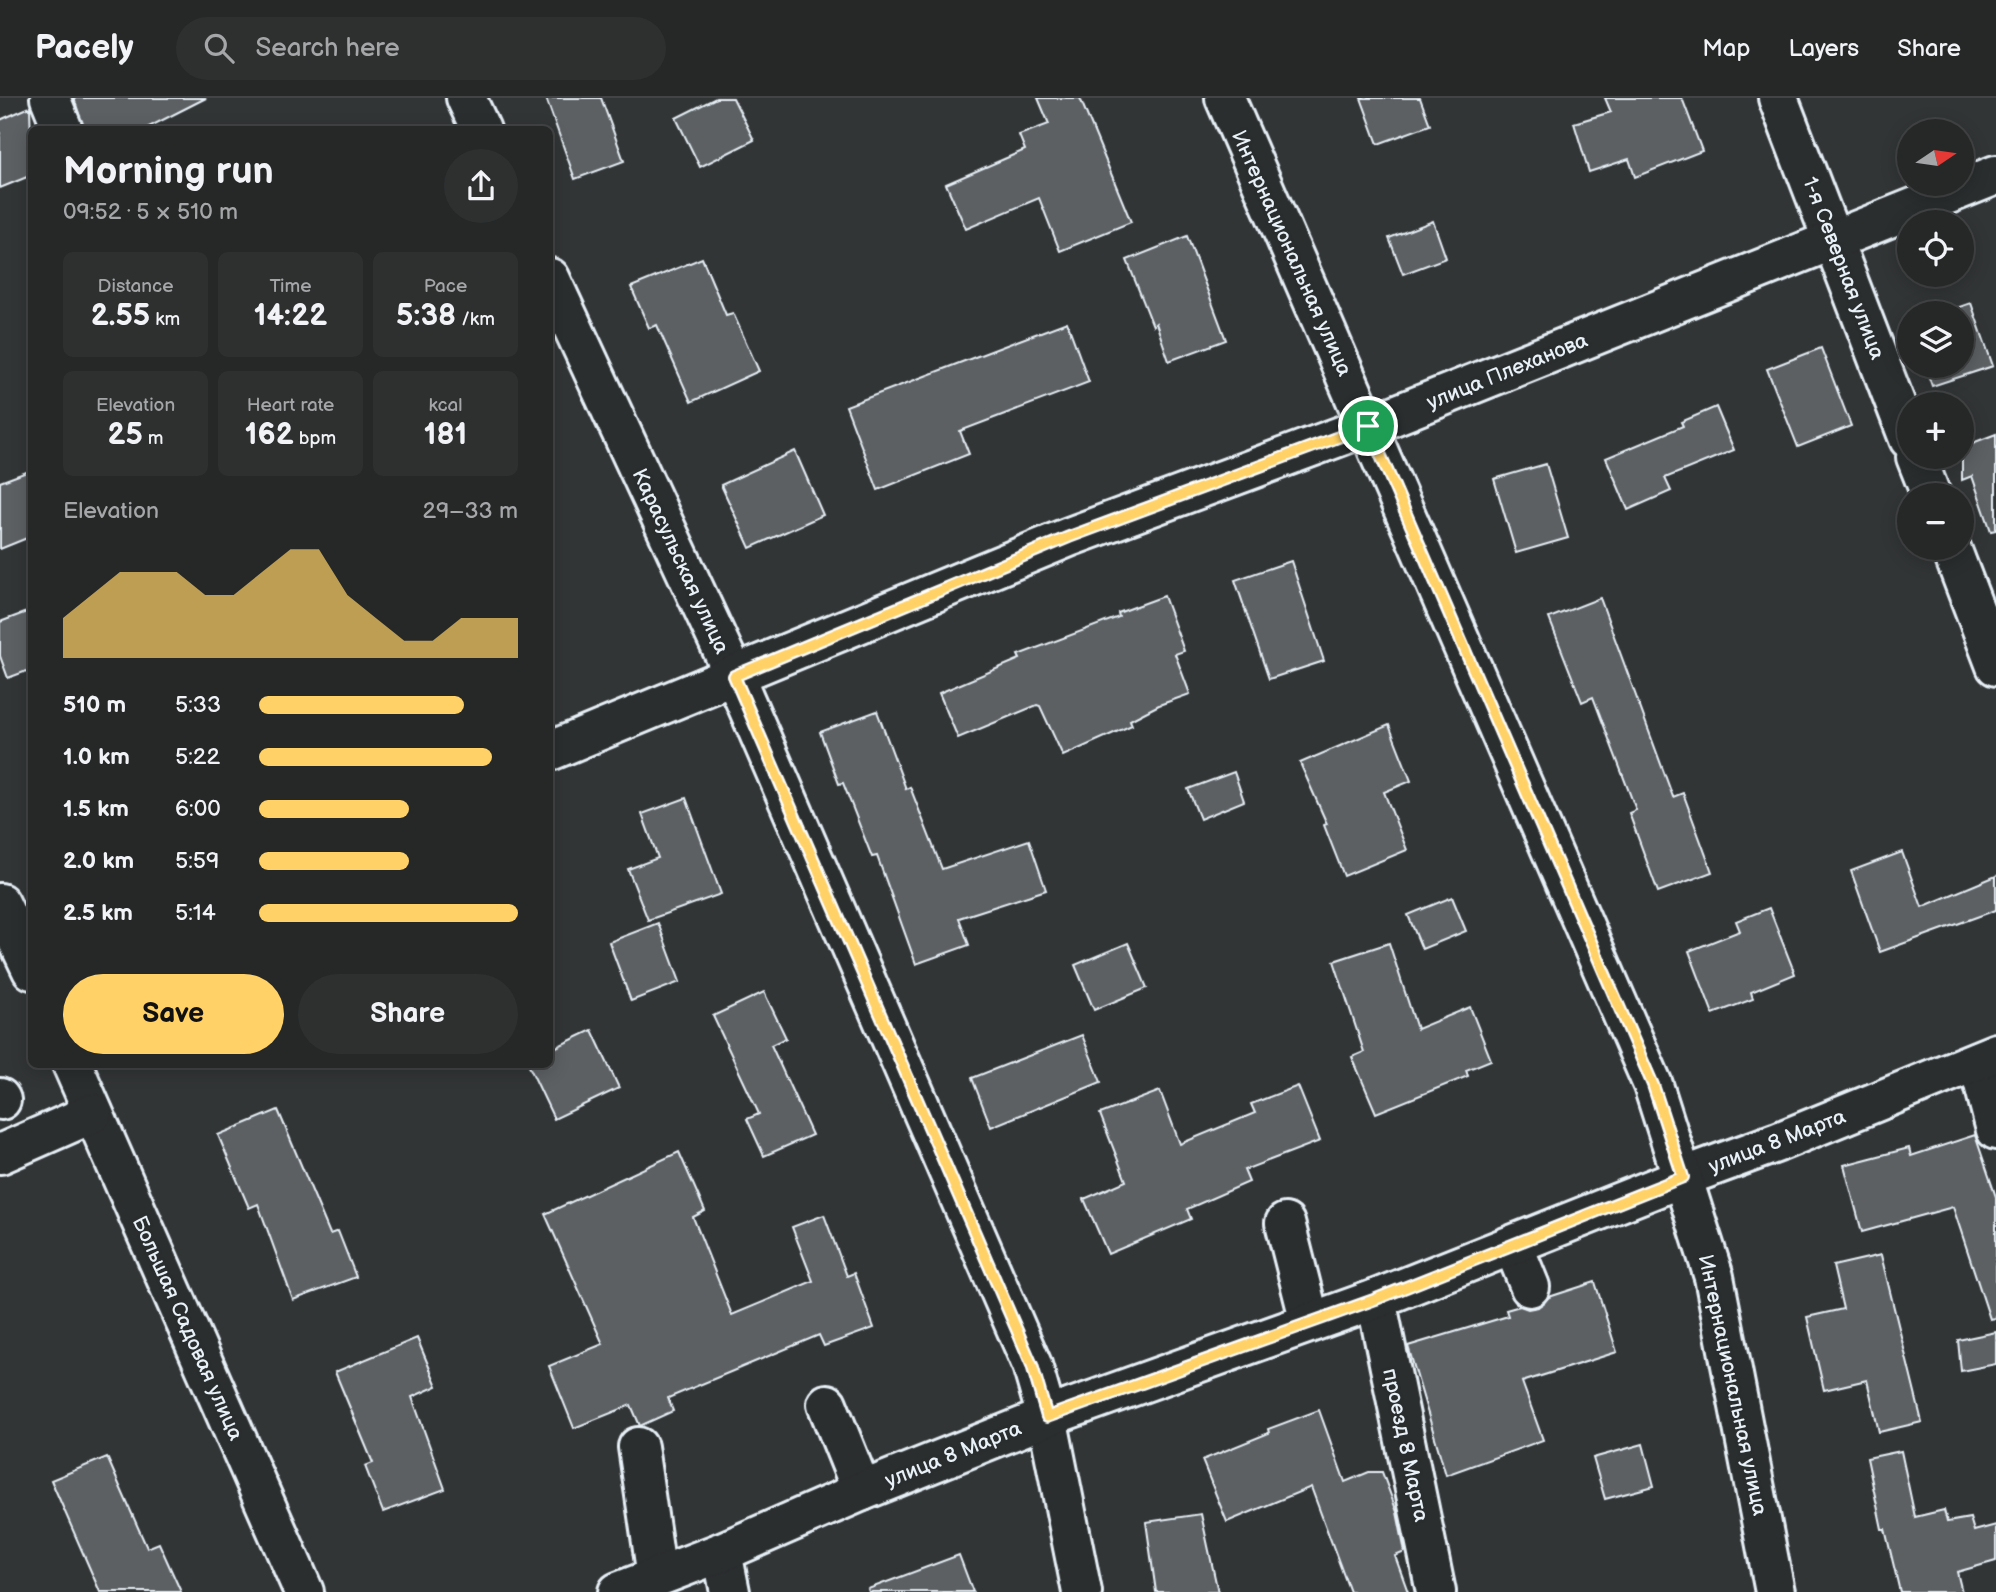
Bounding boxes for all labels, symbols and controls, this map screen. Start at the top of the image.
search box [176,17,666,80]
text: Pacely [35,28,134,68]
icon: search [200,29,238,67]
text: Search here [256,33,400,64]
text: Map [1702,34,1750,63]
text: Layers [1788,34,1859,63]
text: Share [1897,34,1961,63]
north arrow [1897,119,1974,196]
map controls [1897,119,1974,560]
street label: Интернациональная улица [1226,126,1357,381]
text: Morning run [63,149,274,194]
button: share [444,149,518,223]
street label: 1-я Северная улица [1797,173,1890,363]
text: 09:52 · 5 × 510 m [63,198,238,226]
button: locate [1897,210,1974,287]
text: Distance [98,275,173,298]
text: Time [269,275,312,298]
text: Pace [424,275,467,298]
text: 2.55 [91,298,150,334]
text: 14:22 [254,298,327,334]
text: 5:38 [396,298,456,334]
button: layers [1897,301,1974,378]
text: km [150,308,180,331]
text: /km [456,308,495,331]
street label: улица Плеханова [1423,328,1592,415]
button: + [1897,392,1974,469]
text: Elevation [96,394,175,417]
text: Heart rate [247,394,334,417]
text: kcal [428,394,463,417]
pin [1338,396,1398,456]
icon: arrive [1349,407,1387,445]
text: 25 [107,417,143,453]
text: 162 [245,417,294,453]
text: 181 [424,417,467,453]
text: m [143,427,164,450]
text: bpm [294,427,336,450]
street label: Карасульская улица [627,465,735,658]
button: − [1897,483,1974,560]
text: Elevation [63,497,159,525]
text: 29–33 m [422,497,518,525]
text: 510 m [63,691,126,719]
text: 5:33 [175,691,221,719]
text: 1.0 km [63,743,130,771]
text: 5:22 [175,743,220,771]
text: 1.5 km [63,795,129,823]
text: 6:00 [175,795,221,823]
text: 2.0 km [63,847,134,875]
text: 5:59 [175,847,219,875]
text: 2.5 km [63,899,133,927]
text: 5:14 [175,899,216,927]
button: Save [63,974,284,1054]
button: Share [298,974,518,1054]
street label: улица 8 Марта [1705,1104,1850,1179]
street label: Большая Садовая улица [127,1212,249,1445]
street label: Интернациональная улица [1693,1252,1773,1519]
street label: проезд 8 Марта [1377,1366,1434,1525]
street label: улица 8 Марта [881,1416,1026,1493]

